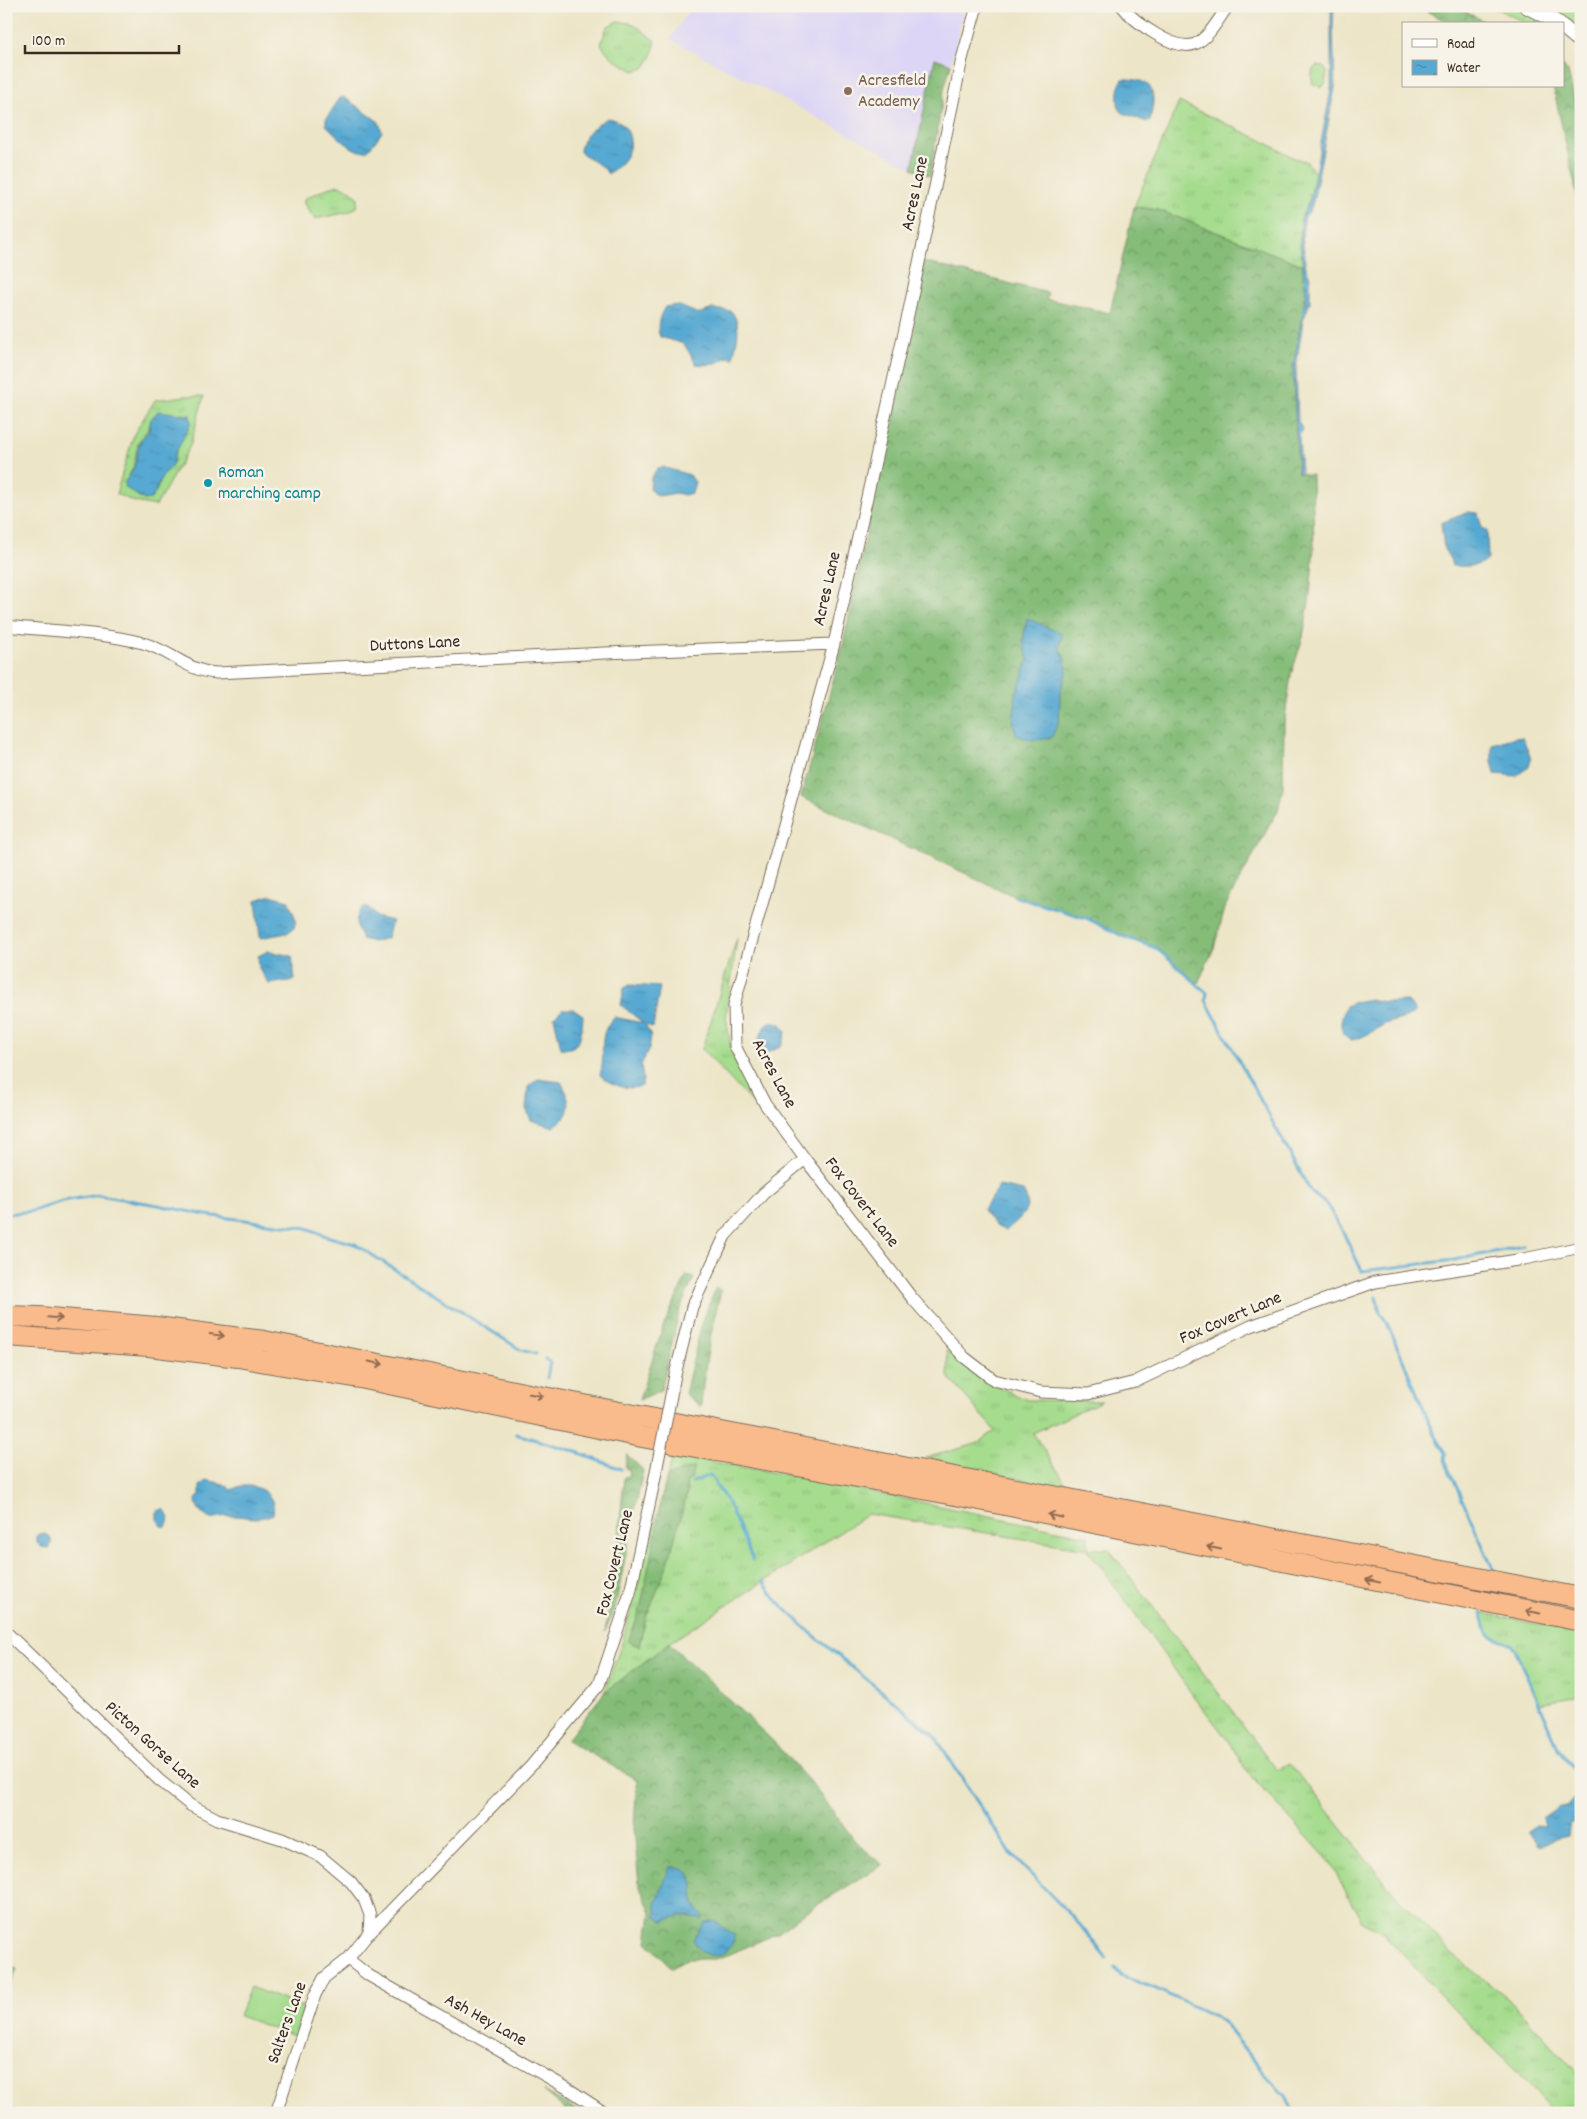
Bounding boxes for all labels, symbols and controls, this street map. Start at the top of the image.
scale bar [25,22,179,54]
legend [1402,22,1564,88]
text: 100 m [32,31,65,53]
text: Road [1447,34,1475,56]
text: Water [1447,58,1481,80]
place label: Acresfield Academy [858,69,926,115]
marker: Acresfield Academy [842,85,854,97]
street label: Acres Lane [896,154,936,233]
place label: Roman marching camp [218,461,321,507]
marker: Roman marching camp [202,477,214,489]
street label: Acres Lane [807,549,849,629]
street label: Duttons Lane [369,630,461,660]
street label: Acres Lane [744,1035,802,1113]
street label: Fox Covert Lane [818,1152,904,1254]
street label: Fox Covert Lane [1176,1286,1286,1352]
one-way arrow [47,1313,63,1323]
one-way arrow [208,1330,224,1340]
one-way arrow [368,1359,384,1369]
one-way arrow [527,1391,543,1401]
street label: Fox Covert Lane [591,1507,641,1619]
one-way arrow [1047,1511,1063,1520]
one-way arrow [1207,1543,1223,1553]
one-way arrow [1366,1575,1382,1585]
one-way arrow [1525,1607,1541,1616]
street label: Picton Gorse Lane [99,1696,205,1796]
street label: Salters Lane [262,1978,314,2068]
street label: Ash Hey Lane [439,1988,531,2054]

